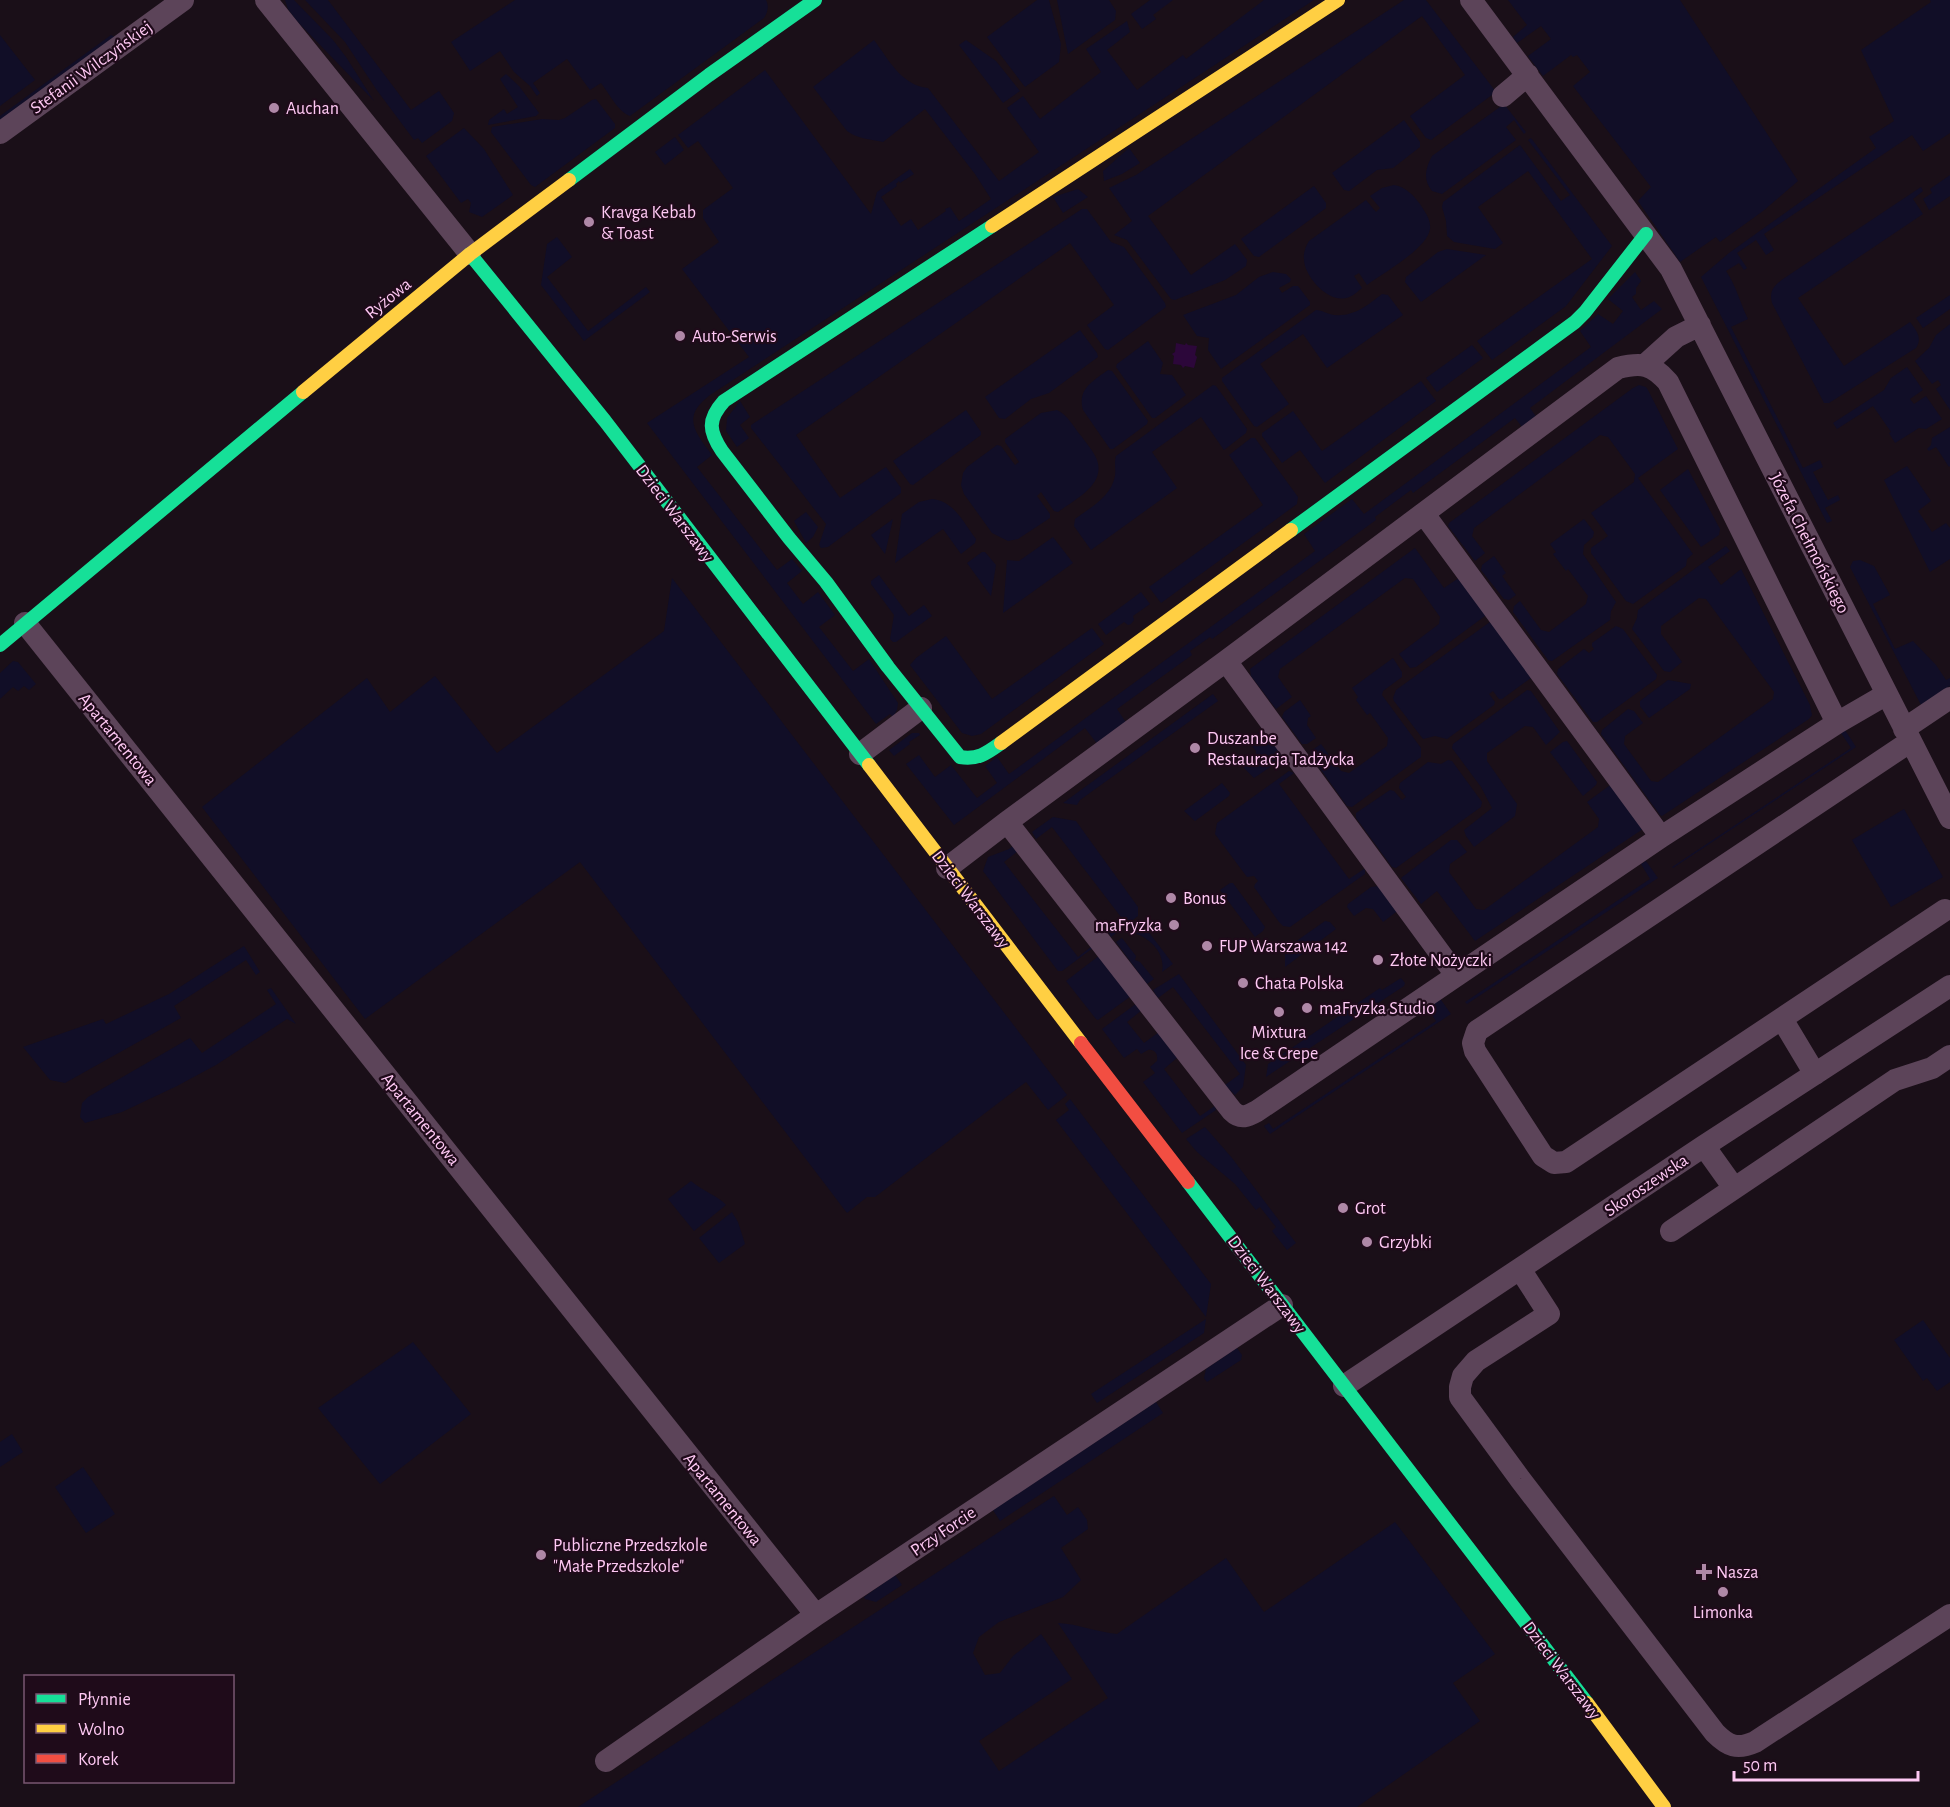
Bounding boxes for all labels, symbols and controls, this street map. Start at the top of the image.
street label: Stefanii Wilczyńskiej [28,18,156,118]
place label: Auchan [286,100,339,118]
marker: Auchan [267,101,281,115]
place label: Kravga Kebab & Toast [601,204,696,243]
marker: Kravga Kebab & Toast [582,215,596,229]
street label: Ryżowa [362,275,415,323]
place label: Auto-Serwis [692,328,777,346]
marker: Auto-Serwis [673,329,687,343]
street label: Dzieci Warszawy [632,461,717,566]
street label: Józefa Chełmońskiego [1766,470,1852,617]
street label: Apartamentowa [75,690,160,789]
place label: Duszanbe Restauracja Tadżycka [1207,730,1354,769]
marker: Duszanbe Restauracja Tadżycka [1188,741,1202,755]
street label: Dzieci Warszawy [928,847,1013,952]
place label: Bonus [1183,890,1226,908]
marker: Bonus [1164,891,1178,905]
place label: maFryzka [1095,917,1162,935]
marker: maFryzka [1167,918,1181,932]
place label: FUP Warszawa 142 [1219,938,1348,956]
marker: FUP Warszawa 142 [1200,939,1214,953]
place label: Złote Nożyczki [1390,952,1492,970]
marker: Złote Nożyczki [1371,953,1385,967]
place label: Chata Polska [1255,975,1344,993]
marker: Chata Polska [1236,976,1250,990]
place label: maFryzka Studio [1319,1000,1435,1018]
marker: maFryzka Studio [1300,1001,1314,1015]
marker: Mixtura Ice & Crepe [1272,1005,1286,1019]
place label: Mixtura Ice & Crepe [1240,1024,1318,1063]
street label: Apartamentowa [378,1070,463,1169]
street label: Skoroszewska [1601,1151,1692,1220]
place label: Grot [1355,1200,1386,1218]
marker: Grot [1336,1201,1350,1215]
street label: Dzieci Warszawy [1224,1232,1309,1337]
place label: Grzybki [1379,1234,1432,1252]
marker: Grzybki [1360,1235,1374,1249]
street label: Apartamentowa [680,1450,765,1549]
street label: Przy Forcie [908,1504,979,1560]
place label: Publiczne Przedszkole "Małe Przedszkole" [553,1537,708,1576]
marker: Publiczne Przedszkole "Małe Przedszkole" [534,1548,548,1562]
place label: Nasza [1716,1564,1759,1582]
marker: Nasza [1697,1565,1711,1579]
marker: Limonka [1716,1585,1730,1599]
place label: Limonka [1693,1604,1753,1622]
street label: Dzieci Warszawy [1519,1618,1604,1723]
legend [24,1675,234,1783]
text: Płynnie [78,1691,131,1709]
text: Wolno [78,1721,125,1739]
scale bar [1734,1744,1918,1782]
text: Korek [78,1751,119,1769]
text: 50 m [1743,1757,1777,1775]

